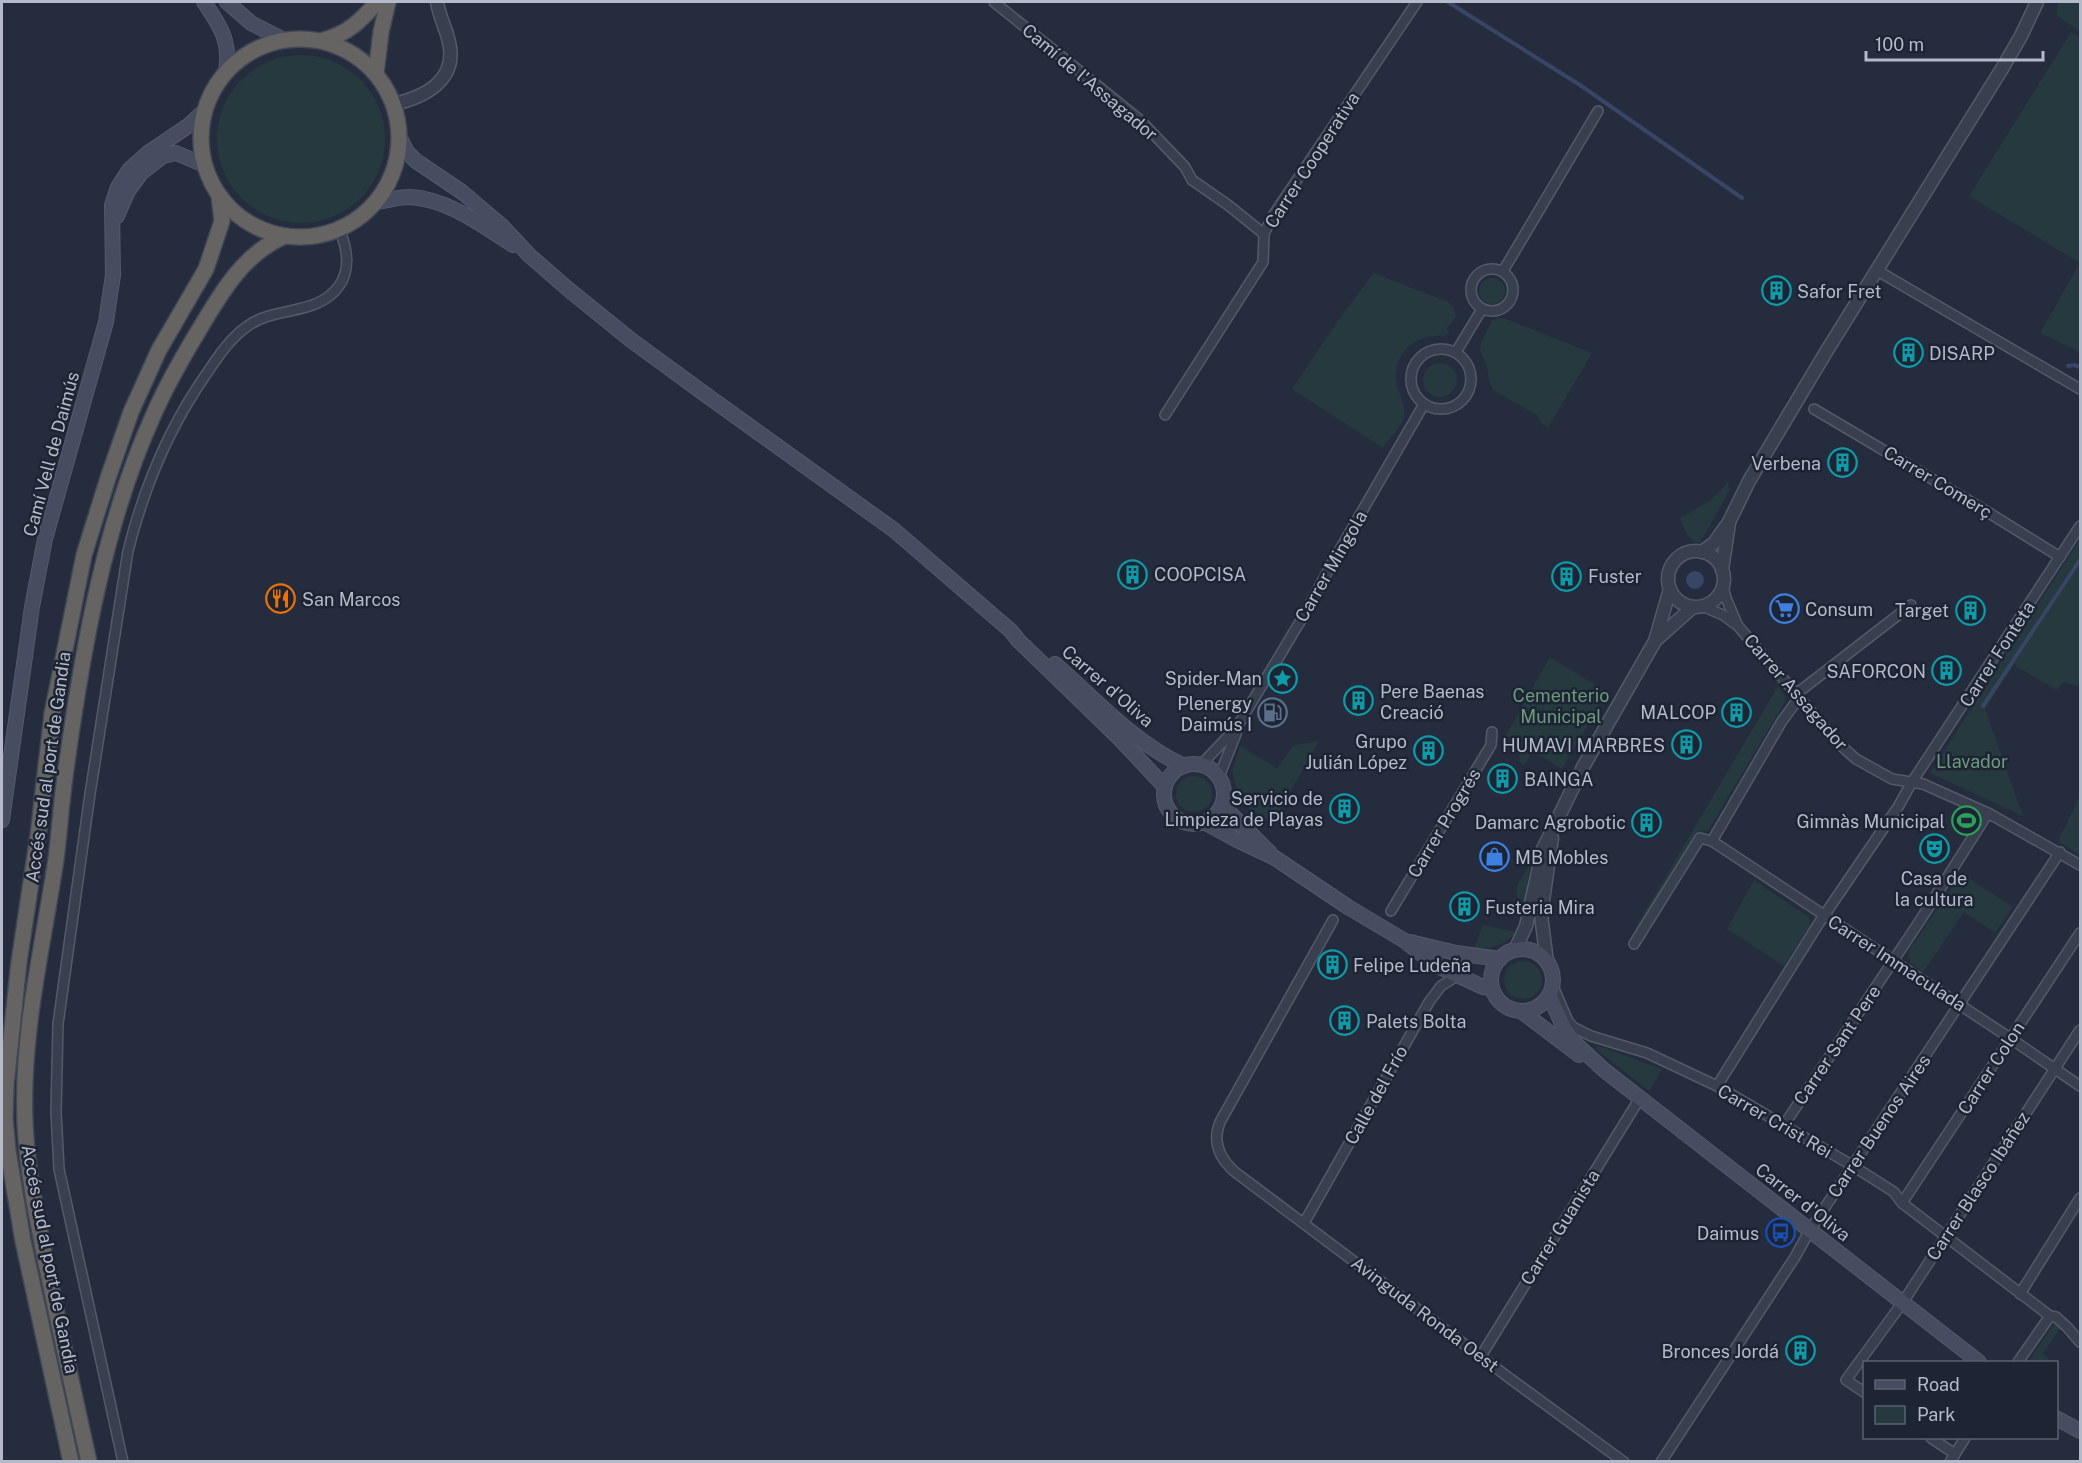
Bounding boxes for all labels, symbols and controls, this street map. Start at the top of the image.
street label: Camí de l'Assagador [1018,19,1162,145]
scale bar [1866,24,2043,62]
text: 100 m [1875,34,1924,55]
street label: Carrer Cooperativa [1260,88,1364,232]
building icon: Safor Fret [1760,275,1792,307]
place label: Safor Fret [1797,281,1882,302]
building icon: DISARP [1892,337,1924,369]
place label: DISARP [1929,343,1995,364]
street label: Camí Vell de Daimús [19,369,83,539]
street label: Carrer Comerç [1880,441,1996,523]
building icon: Verbena [1826,447,1858,479]
place label: Verbena [1751,453,1821,474]
street label: Carrer Mingola [1291,507,1371,625]
building icon: COOPCISA [1117,558,1149,590]
building icon: Fuster [1551,560,1583,592]
place label: COOPCISA [1154,564,1247,585]
place label: Fuster [1588,566,1642,587]
restaurant icon: San Marcos [265,583,297,615]
place label: San Marcos [302,589,400,610]
supermarket icon: Consum [1768,593,1800,625]
building icon: Target [1954,594,1986,626]
street label: Carrer Fonteta [1955,597,2039,711]
place label: Consum [1805,599,1873,620]
place label: Target [1895,600,1949,621]
street label: Carrer Assagador [1740,630,1852,754]
street label: Carrer d'Oliva [1058,641,1158,731]
street label: Accés sud al port de Gandia [21,650,75,884]
building icon: SAFORCON [1931,655,1963,687]
place label: SAFORCON [1826,661,1926,682]
place icon: Spider-Man [1267,662,1299,694]
place label: Spider-Man [1165,668,1262,689]
place label: Pere Baenas Creació [1380,681,1484,723]
building icon: Pere Baenas Creació [1343,685,1375,717]
park label: Cementerio Municipal [1513,685,1609,727]
place label: Plenergy Daimús I [1177,693,1252,735]
building icon: MALCOP [1721,696,1753,728]
fuel station icon: Plenergy Daimús I [1257,697,1289,729]
place label: MALCOP [1640,702,1716,723]
building icon: HUMAVI MARBRES [1670,729,1702,761]
place label: Grupo Julián López [1305,731,1407,773]
building icon: Grupo Julián López [1412,735,1444,767]
place label: HUMAVI MARBRES [1502,735,1665,756]
park label: Llavador [1936,751,2008,772]
building icon: BAINGA [1487,763,1519,795]
street label: Carrer Progrés [1403,765,1485,881]
place label: BAINGA [1524,769,1594,790]
place label: Servicio de Limpieza de Playas [1164,788,1323,830]
building icon: Servicio de Limpieza de Playas [1328,792,1360,824]
sports icon: Gimnàs Municipal [1950,805,1982,837]
building icon: Damarc Agrobotic [1631,806,1663,838]
place label: Gimnàs Municipal [1796,811,1945,832]
place label: Damarc Agrobotic [1475,812,1626,833]
theatre icon: Casa de la cultura [1918,833,1950,865]
shop icon: MB Mobles [1478,841,1510,873]
place label: MB Mobles [1515,847,1608,868]
place label: Casa de la cultura [1895,868,1973,910]
building icon: Fusteria Mira [1448,891,1480,923]
place label: Fusteria Mira [1485,897,1595,918]
street label: Carrer Immaculada [1824,911,1970,1015]
building icon: Felipe Ludeña [1316,949,1348,981]
place label: Felipe Ludeña [1353,955,1471,976]
street label: Carrer Sant Pere [1789,981,1885,1109]
building icon: Palets Bolta [1329,1005,1361,1037]
place label: Palets Bolta [1366,1011,1466,1032]
street label: Carrer Colon [1953,1018,2029,1118]
street label: Calle del Frío [1340,1042,1412,1148]
street label: Carrer Buenos Aires [1823,1051,1935,1201]
street label: Carrer Crist Rei [1714,1080,1836,1162]
street label: Carrer Blasco Ibáñez [1922,1108,2034,1264]
street label: Accés sud al port de Gandia [17,1143,83,1375]
street label: Carrer d'Oliva [1751,1159,1855,1245]
street label: Carrer Guanista [1516,1165,1604,1289]
bus stop icon: Daimus [1764,1217,1796,1249]
place label: Daimus [1697,1223,1759,1244]
street label: Avinguda Ronda Oest [1347,1252,1503,1376]
building icon: Bronces Jordá [1784,1335,1816,1367]
place label: Bronces Jordá [1661,1341,1779,1362]
legend [1863,1361,2058,1439]
text: Road [1917,1374,1960,1395]
text: Park [1917,1404,1955,1425]

